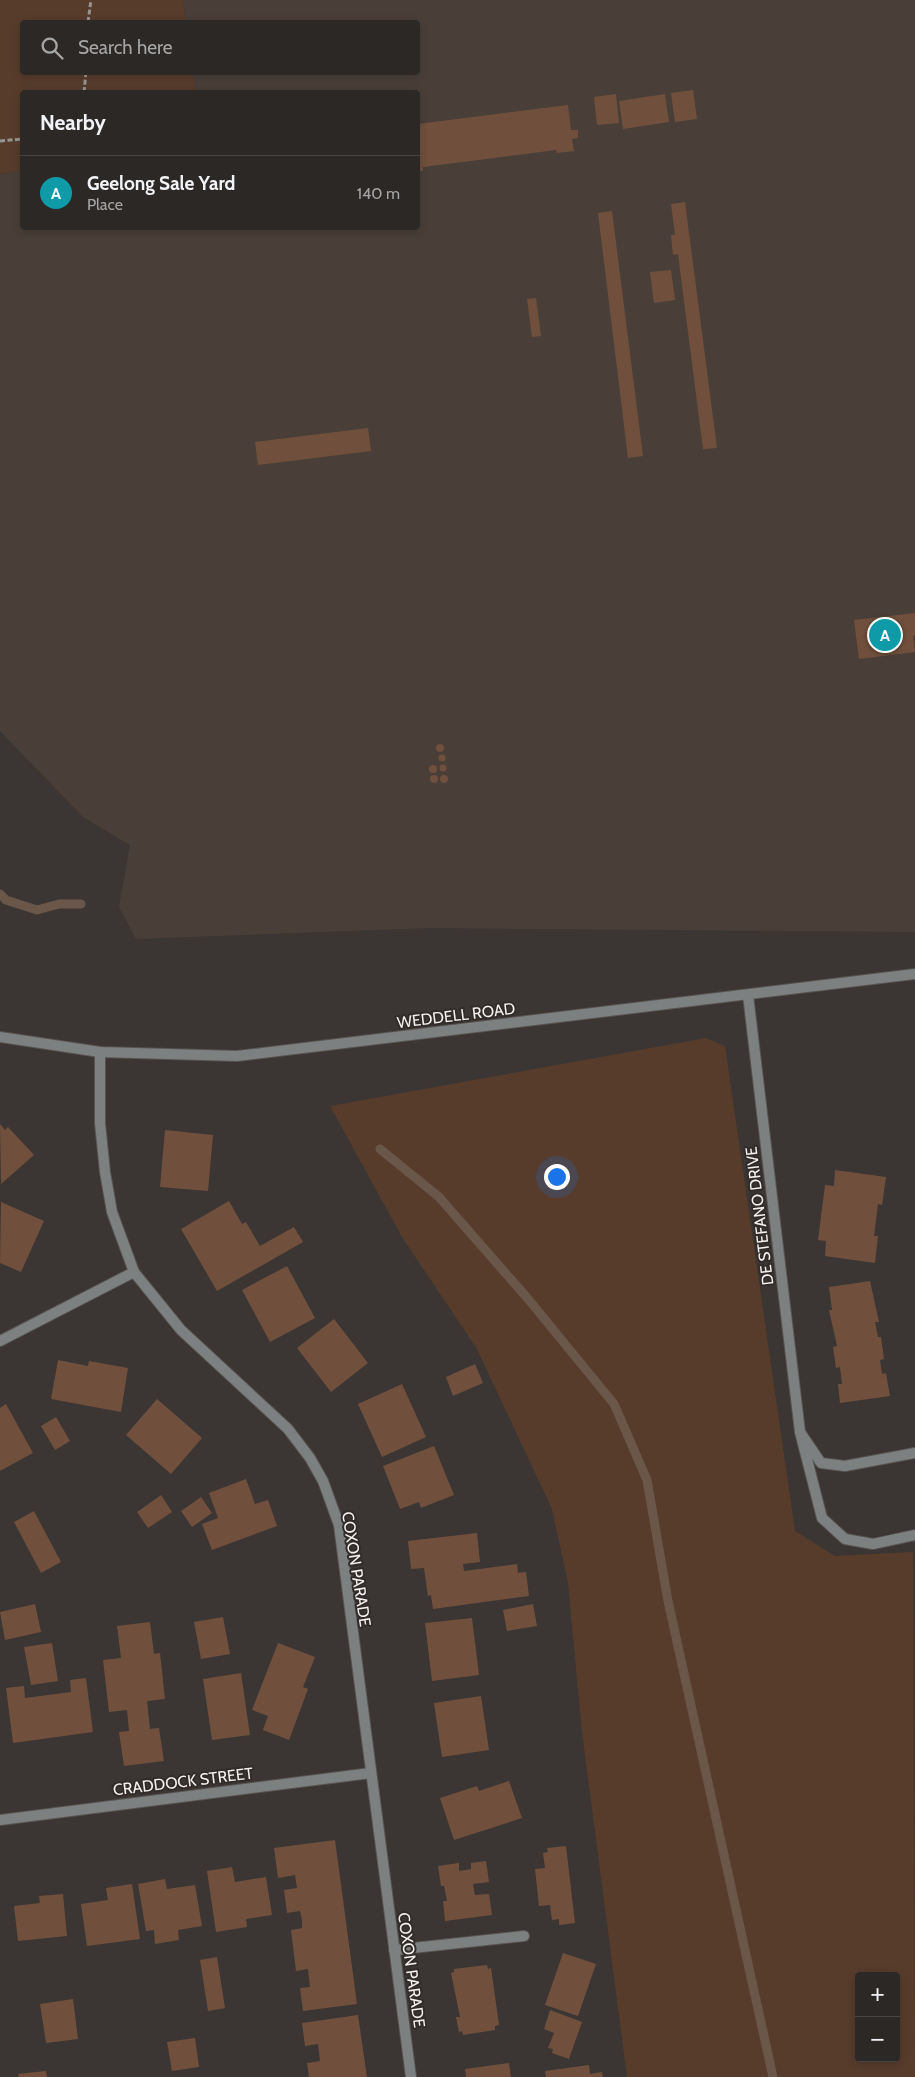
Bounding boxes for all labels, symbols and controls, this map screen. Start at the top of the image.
search box [20,20,420,75]
icon: search [38,34,66,62]
text: Search here [78,36,172,59]
text: Nearby [40,110,106,135]
text: Geelong Sale Yard [87,172,235,195]
text: A [51,184,61,203]
text: 140 m [357,184,400,203]
text: Place [87,195,123,214]
pin: A [869,616,901,654]
street label: WEDDELL ROAD [396,999,516,1032]
street label: DE STEFANO DRIVE [742,1145,777,1286]
your location [544,1164,570,1190]
street label: COXON PARADE [338,1510,375,1628]
street label: CRADDOCK STREET [112,1763,255,1800]
street label: COXON PARADE [394,1911,429,2029]
map controls [855,1972,900,2062]
button: + [855,1972,900,2017]
button: − [855,2017,900,2062]

